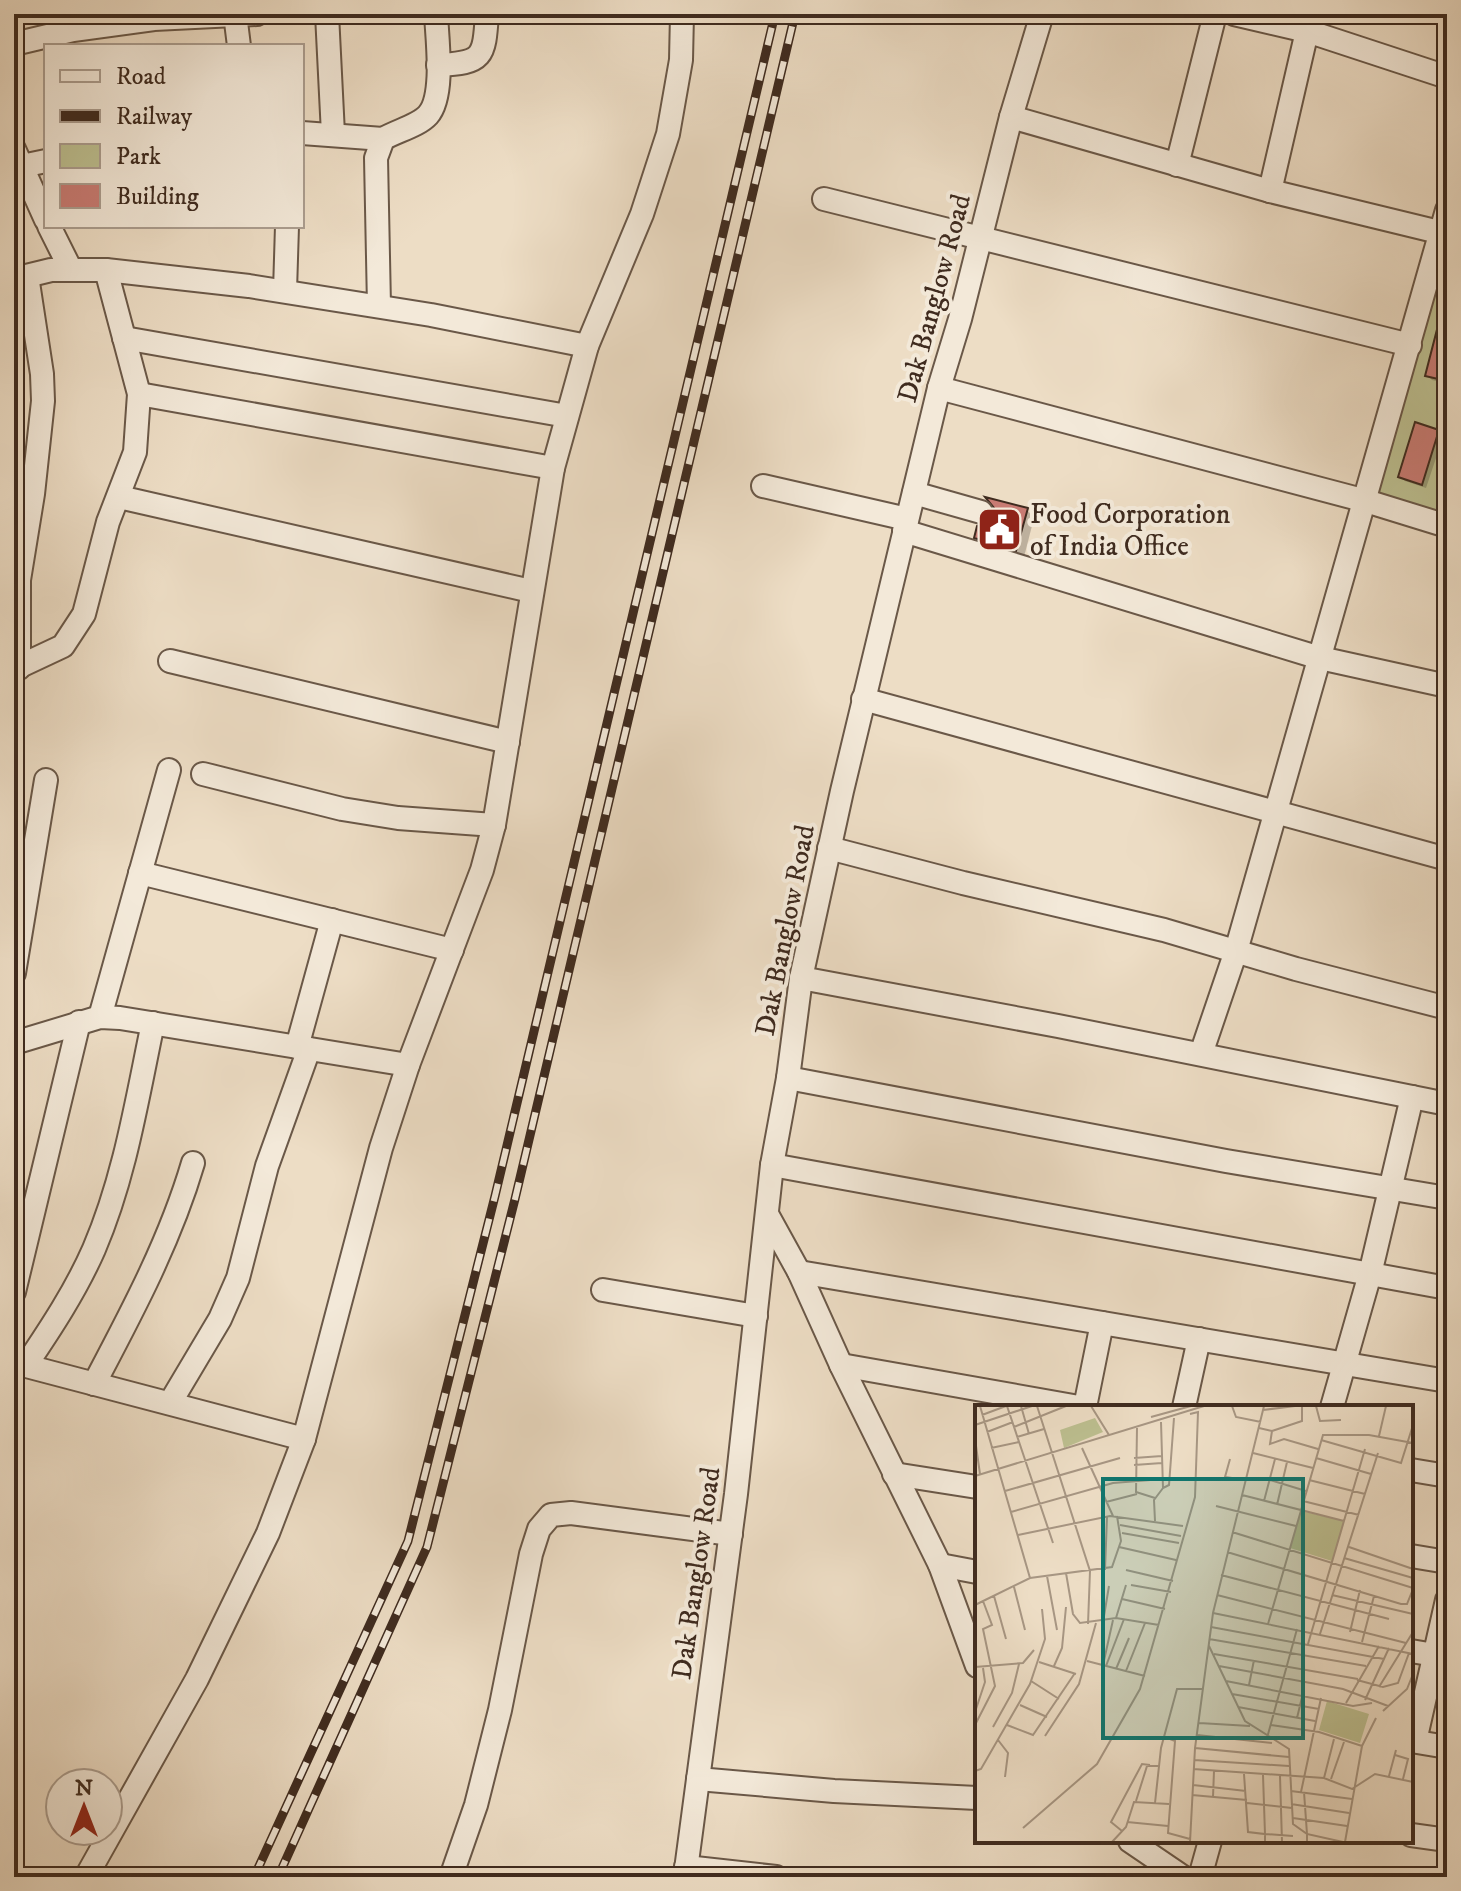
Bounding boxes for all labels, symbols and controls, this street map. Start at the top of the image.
legend [44,44,304,228]
text: Road [116,62,166,92]
text: Railway [116,102,193,132]
text: Park [116,142,161,172]
text: Building [116,182,199,212]
street label: Dak Banglow Road [890,190,979,406]
place label: Food Corporation of India Office [1030,497,1231,564]
public building icon: Food Corporation of India Office [975,505,1023,553]
street label: Dak Banglow Road [748,822,823,1039]
inset map [975,1405,1413,1843]
street label: Dak Banglow Road [664,1465,729,1682]
north arrow [44,1767,124,1847]
text: N [75,1775,93,1802]

